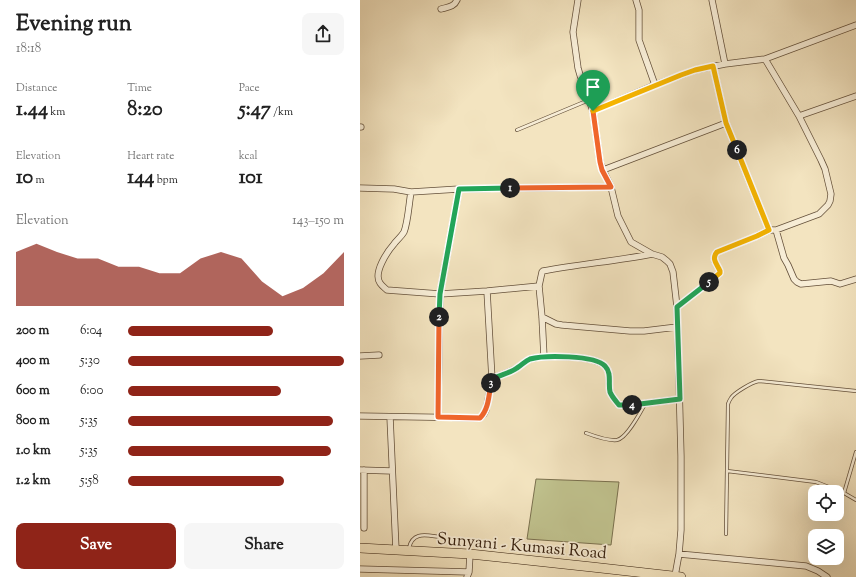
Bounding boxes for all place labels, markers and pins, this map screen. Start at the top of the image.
pin [576,70,610,111]
pin: 6 [727,140,747,160]
pin: 1 [500,178,520,198]
pin: 5 [699,272,719,292]
pin: 2 [429,307,449,327]
pin: 3 [481,373,501,393]
pin: 4 [622,395,642,415]

